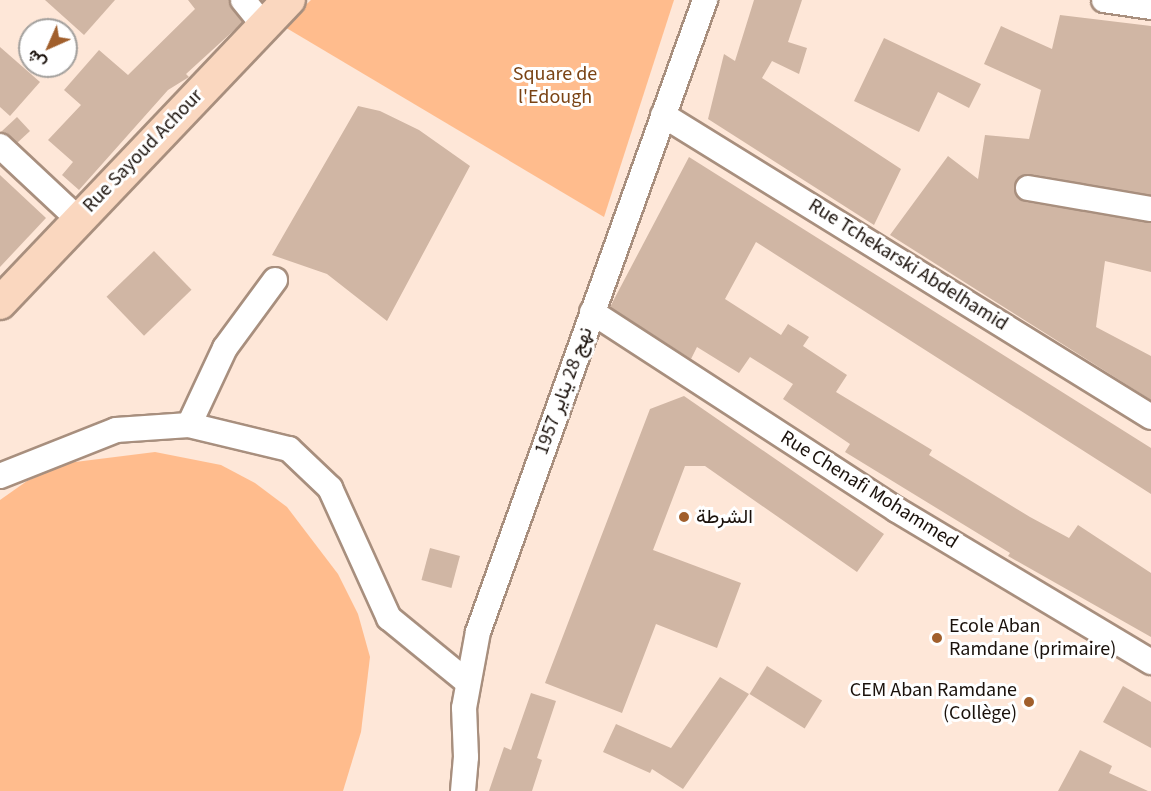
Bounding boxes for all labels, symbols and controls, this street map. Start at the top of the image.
north arrow [18,18,78,78]
text: ش [22,45,51,74]
park label: Square de l'Edough [513,63,597,110]
street label: Rue Sayoud Achour [78,84,208,218]
street label: Rue Tchekarski Abdelhamid [804,194,1012,336]
street label: نهج 28 يناير 1957 [530,324,598,458]
street label: Rue Chenafi Mohammed [776,426,962,554]
place label: الشرطة [696,505,753,529]
marker: الشرطة [677,510,691,524]
place label: Ecole Aban Ramdane (primaire) [949,614,1116,661]
marker: Ecole Aban Ramdane (primaire) [930,631,944,645]
place label: CEM Aban Ramdane (Collège) [850,678,1017,725]
marker: CEM Aban Ramdane (Collège) [1022,695,1036,709]

